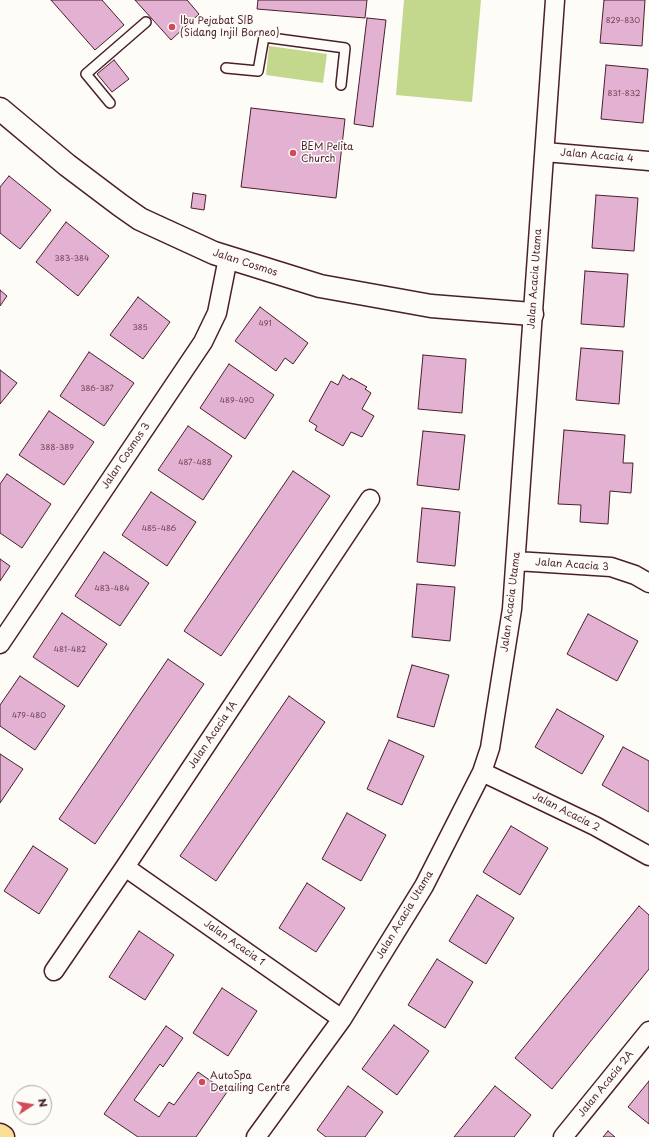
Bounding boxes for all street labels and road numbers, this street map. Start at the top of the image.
street label: Jalan Acacia 4 [560,147,634,165]
street label: Jalan Acacia Utama [526,228,544,330]
street label: Jalan Cosmos [211,247,279,279]
street label: Jalan Cosmos 3 [99,421,153,491]
street label: Jalan Acacia Utama [499,551,523,653]
street label: Jalan Acacia 3 [535,556,609,574]
street label: Jalan Acacia 1A [186,699,240,771]
street label: Jalan Acacia 2 [530,790,602,834]
street label: Jalan Acacia Utama [374,869,436,961]
street label: Jalan Acacia 1 [201,918,267,968]
street label: Jalan Acacia 2A [576,1048,636,1120]

